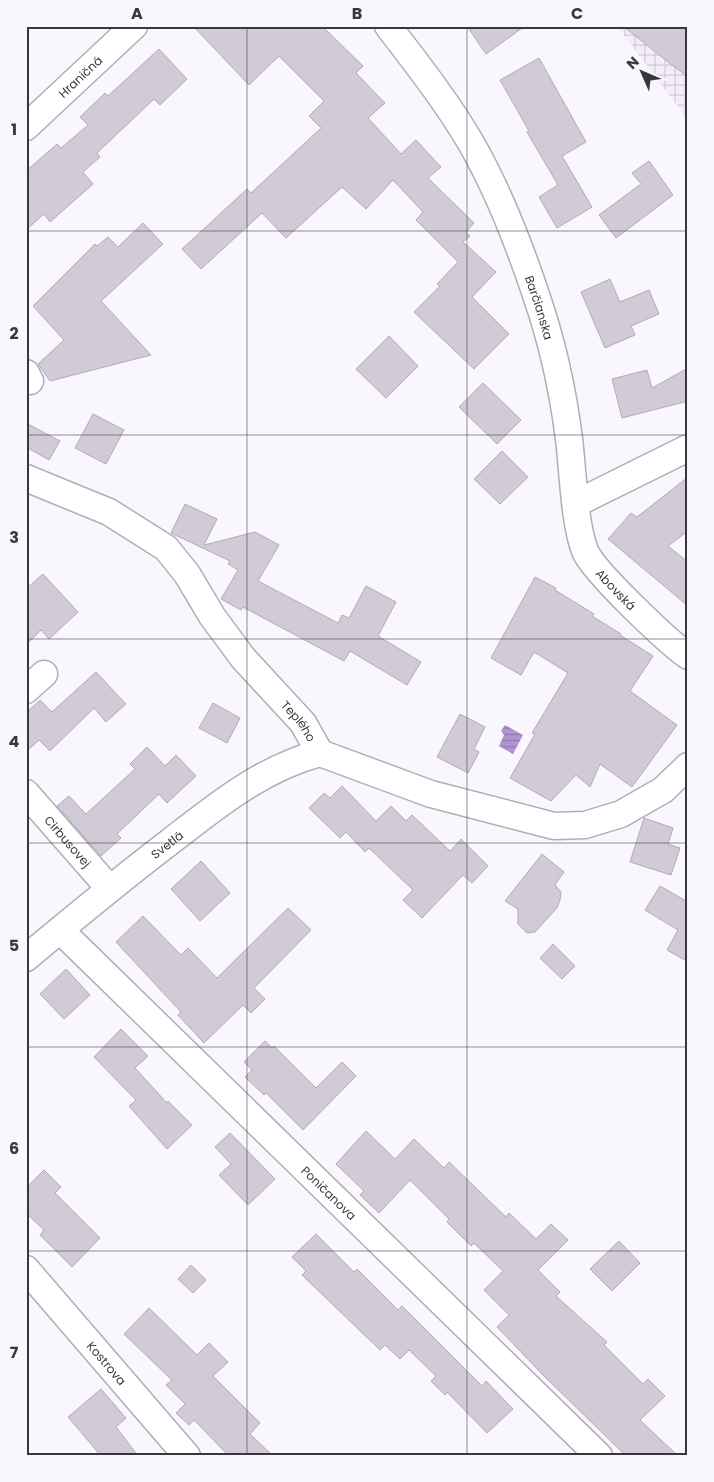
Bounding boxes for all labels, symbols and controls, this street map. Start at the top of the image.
text: A [131,2,143,25]
text: B [352,2,362,25]
text: C [571,2,583,25]
north arrow [616,48,666,98]
street label: Hraničná [54,52,106,101]
text: N [622,52,644,74]
text: 1 [11,118,17,141]
street label: Barčianska [521,273,558,341]
text: 2 [9,322,19,345]
text: 3 [9,526,19,549]
street label: Abovská [592,565,640,614]
street label: Teplého [278,697,320,745]
text: 4 [9,730,20,753]
street label: Cirbusovej [41,812,95,871]
street label: Svetlá [147,826,186,862]
text: 5 [9,934,19,957]
text: 6 [9,1137,19,1160]
street label: Poničanova [298,1162,360,1223]
street label: Kostrova [83,1338,130,1388]
text: 7 [10,1341,19,1364]

